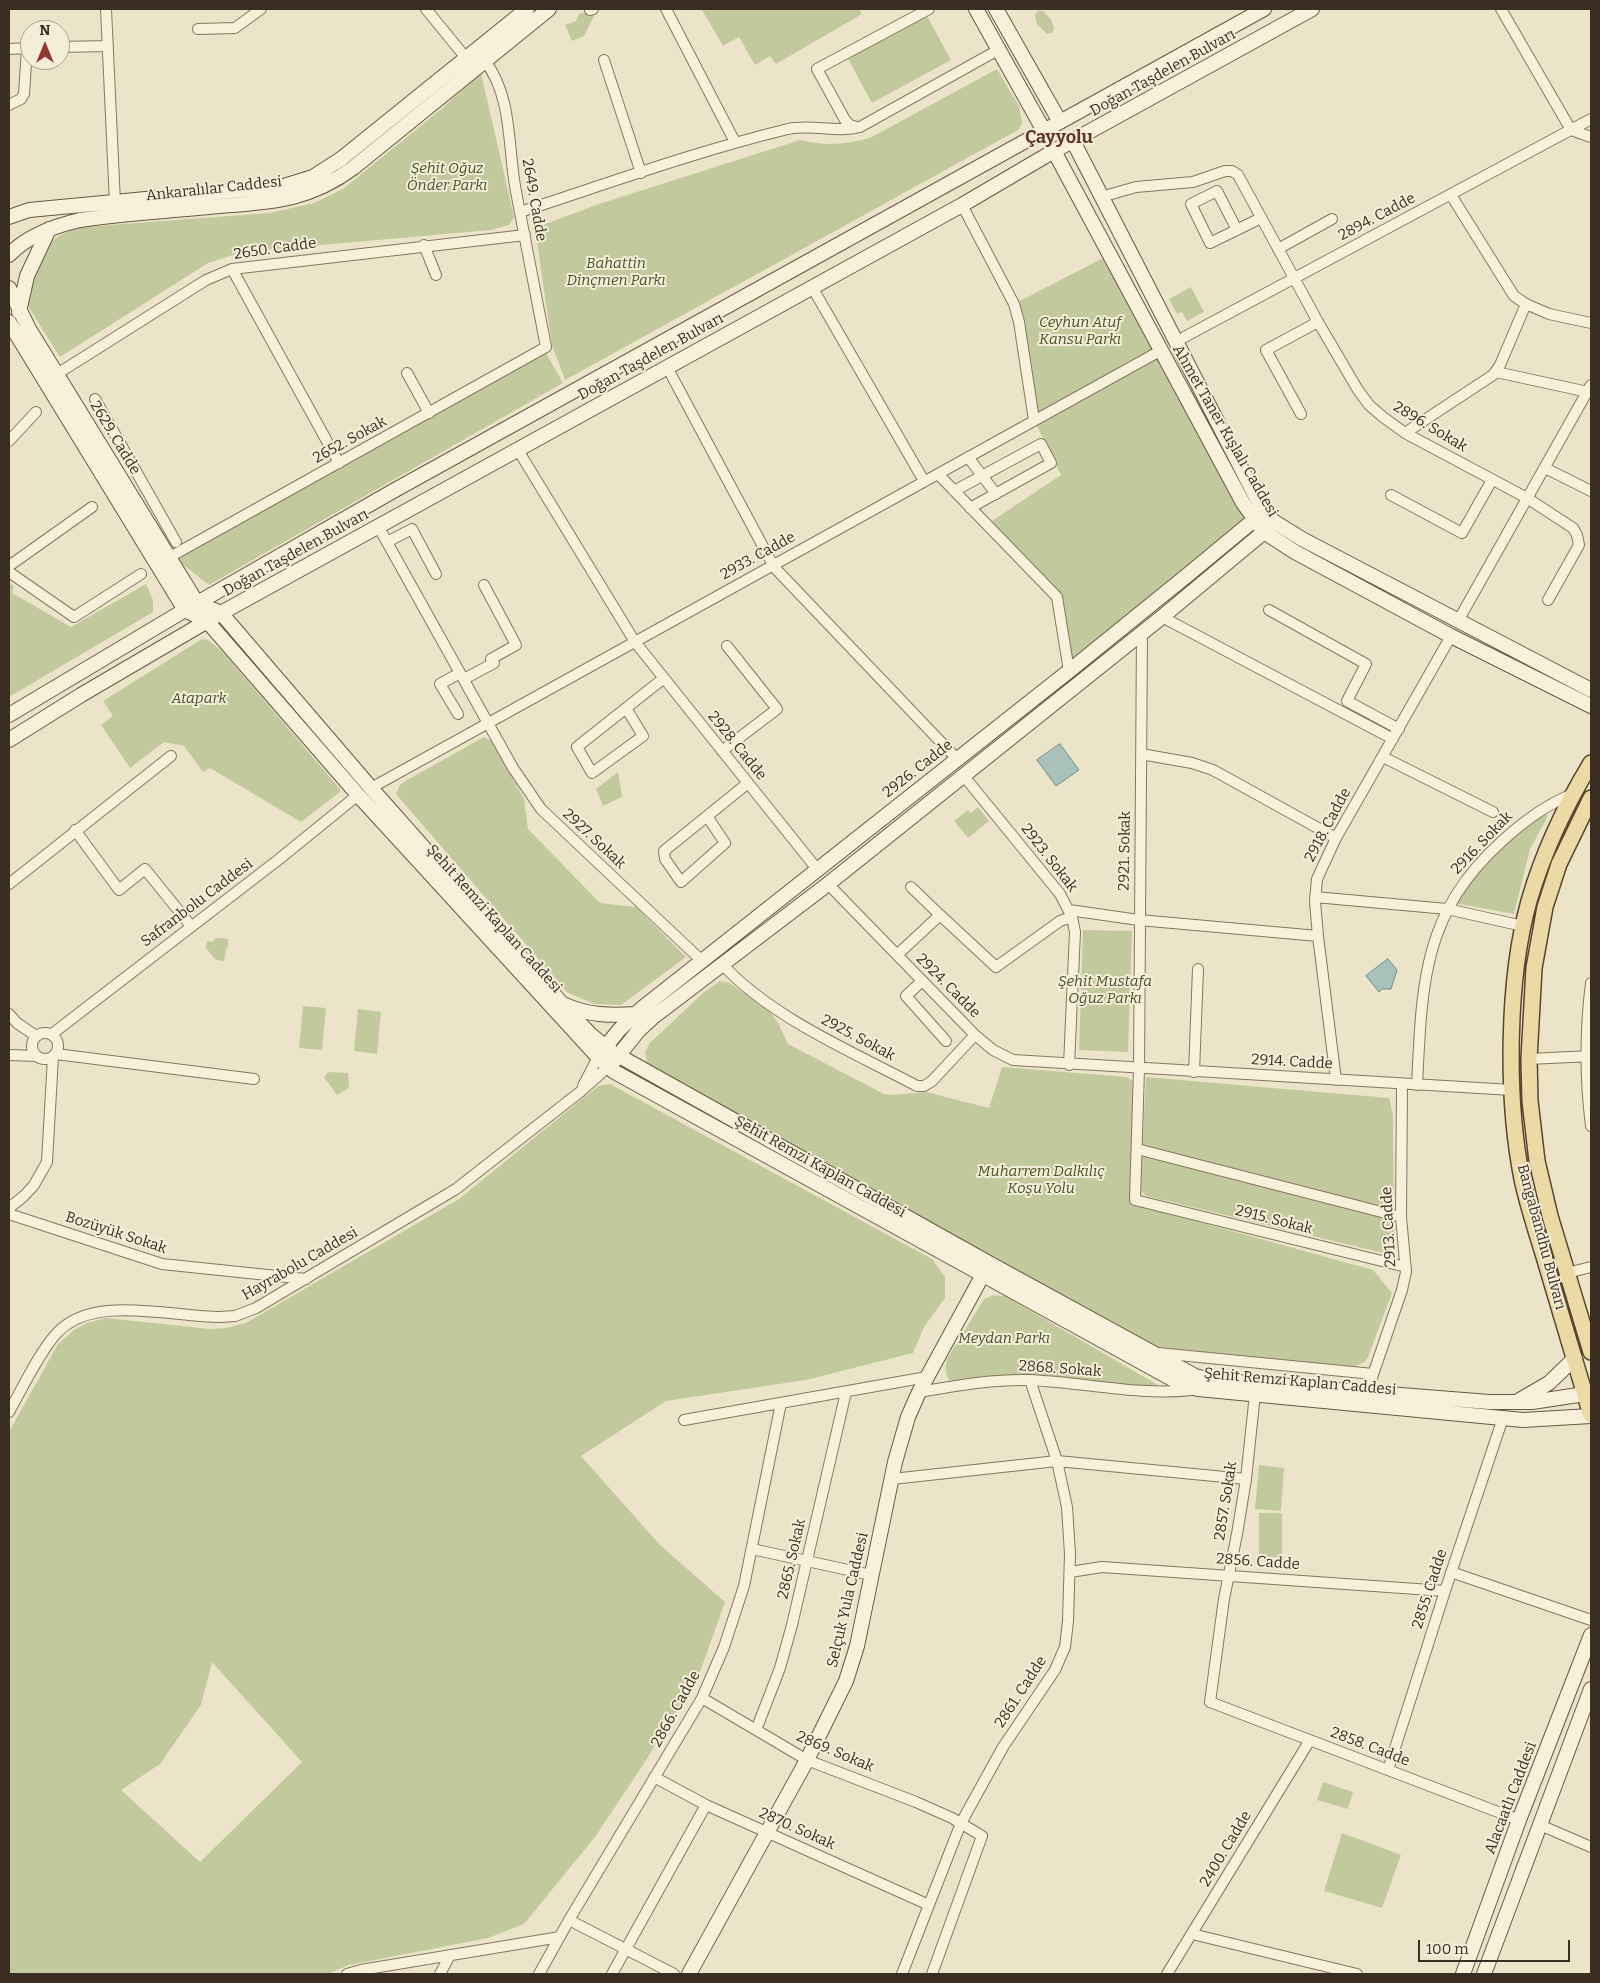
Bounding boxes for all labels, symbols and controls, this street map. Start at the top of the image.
north arrow [20,20,70,70]
text: N [40,22,50,39]
street label: Doğan Taşdelen Bulvarı [1087,26,1239,120]
district label: Çayyolu [1025,127,1093,149]
street label: 2649. Cadde [518,157,550,243]
park label: Şehit Oğuz Önder Parkı [407,160,487,195]
street label: Ankaralılar Caddesi [145,173,283,205]
street label: 2894. Cadde [1335,189,1419,245]
street label: 2650. Cadde [233,234,317,264]
park label: Bahattin Dinçmen Parkı [566,255,666,290]
street label: Doğan Taşdelen Bulvarı [575,310,727,404]
park label: Ceyhun Atuf Kansu Parkı [1039,314,1121,349]
street label: Ahmet Taner Kışlalı Caddesi [1168,342,1282,520]
street label: 2629. Cadde [86,398,144,478]
street label: 2896. Sokak [1390,398,1470,456]
street label: 2652. Sokak [310,412,390,468]
street label: Doğan Taşdelen Bulvarı [220,506,372,600]
street label: 2933. Cadde [718,528,798,584]
park label: Atapark [171,690,227,708]
street label: 2928. Cadde [704,708,770,784]
street label: 2926. Cadde [880,736,956,802]
street label: 2918. Cadde [1301,785,1355,865]
street label: 2927. Sokak [559,805,629,873]
street label: 2916. Sokak [1448,808,1516,878]
street label: 2921. Sokak [1115,811,1135,891]
street label: 2923. Sokak [1017,820,1081,896]
street label: Şehit Remzi Kaplan Caddesi [423,841,565,997]
street label: Safranbolu Caddesi [138,855,256,951]
street label: 2924. Cadde [912,950,984,1022]
park label: Şehit Mustafa Oğuz Parkı [1058,973,1152,1008]
street label: 2925. Sokak [818,1011,898,1065]
street label: 2914. Cadde [1251,1051,1333,1073]
street label: Şehit Remzi Kaplan Caddesi [731,1112,909,1222]
street label: Bangabandhu Bulvarı [1513,1162,1569,1312]
park label: Muharrem Dalkılıç Koşu Yolu [978,1163,1104,1198]
street label: 2913. Cadde [1378,1186,1400,1268]
street label: 2915. Sokak [1233,1202,1315,1238]
street label: Bozüyük Sokak [63,1208,169,1258]
street label: Hayrabolu Caddesi [239,1224,361,1304]
park label: Meydan Parkı [958,1330,1050,1348]
street label: 2868. Sokak [1018,1357,1102,1381]
street label: Şehit Remzi Kaplan Caddesi [1203,1365,1397,1399]
street label: 2857. Sokak [1211,1460,1241,1542]
street label: 2865. Sokak [774,1517,810,1601]
street label: Selçuk Yula Caddesi [824,1531,872,1669]
street label: 2855. Cadde [1409,1547,1451,1631]
street label: 2856. Cadde [1216,1550,1300,1574]
street label: 2861. Cadde [991,1653,1051,1731]
street label: 2866. Cadde [648,1668,704,1750]
street label: 2858. Cadde [1328,1724,1412,1770]
street label: 2869. Sokak [794,1728,876,1776]
street label: Alacaatlı Caddesi [1481,1739,1541,1857]
street label: 2870. Sokak [756,1804,838,1854]
street label: 2400. Cadde [1196,1808,1256,1890]
scale bar [1420,1930,1572,1962]
text: 100 m [1426,1940,1469,1958]

